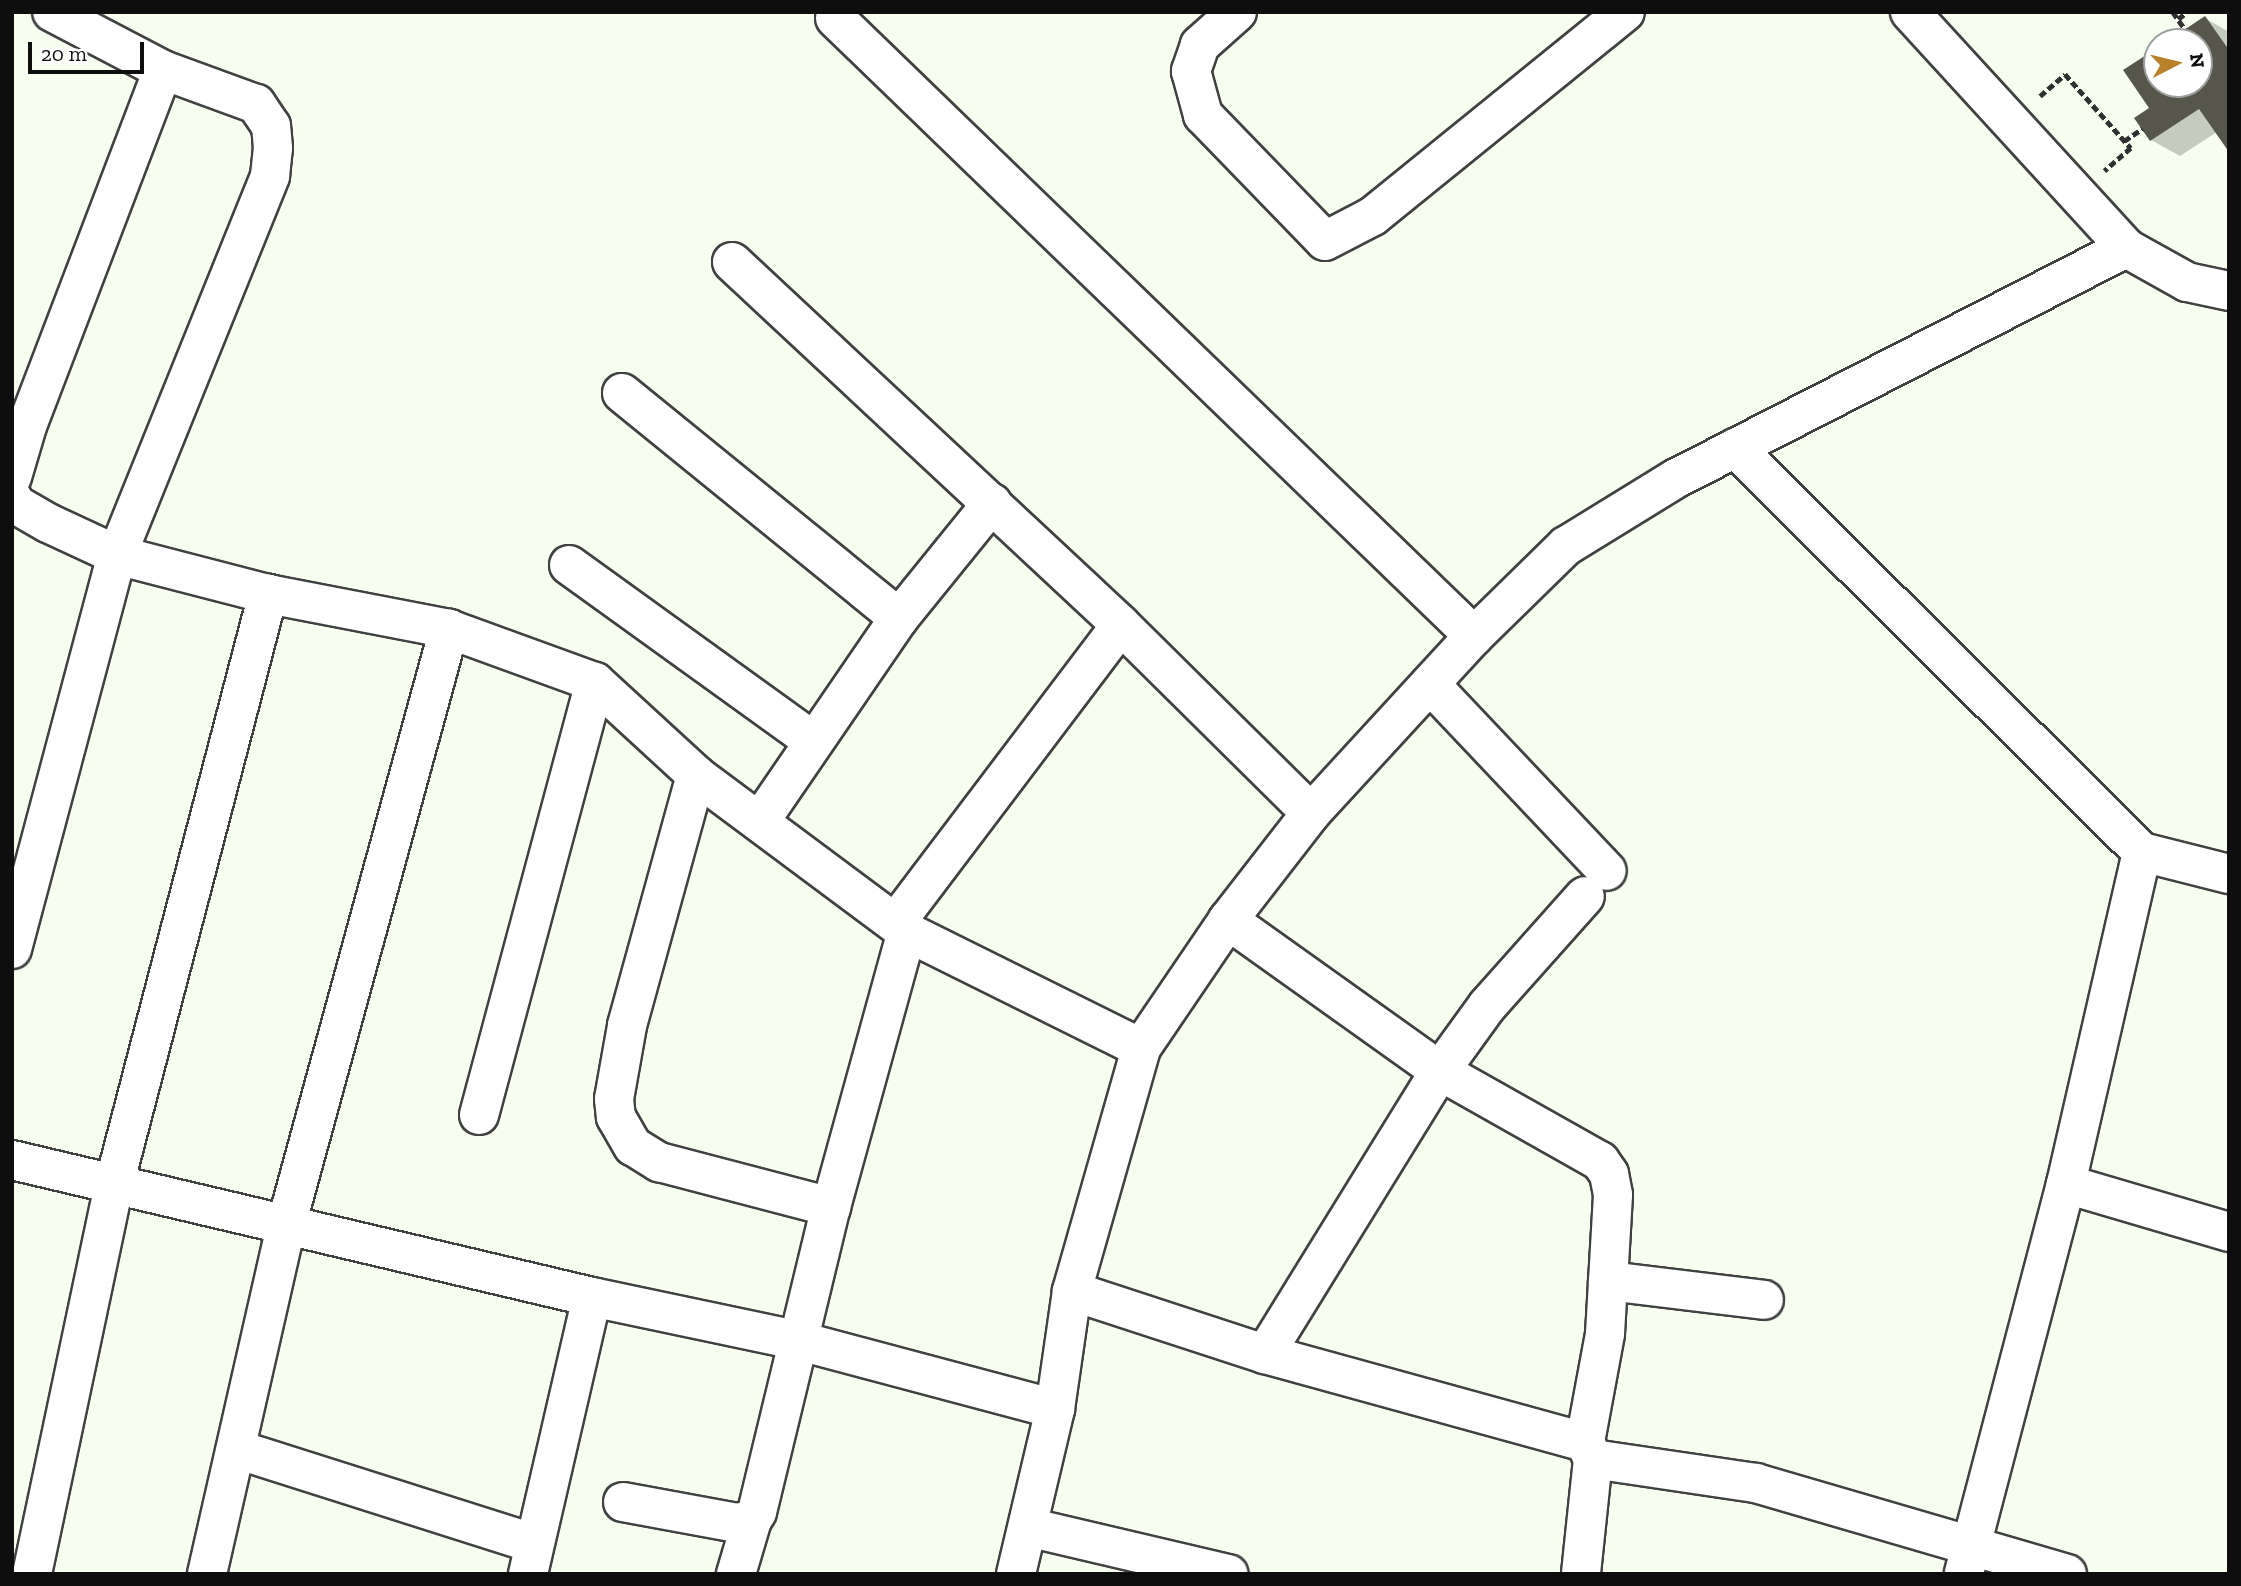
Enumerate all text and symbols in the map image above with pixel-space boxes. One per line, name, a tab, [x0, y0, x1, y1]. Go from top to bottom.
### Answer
scale bar	[32, 28, 147, 72]
north arrow	[2143, 28, 2213, 98]
text: 20 m	[41, 41, 87, 66]
text: N	[2185, 52, 2210, 69]

